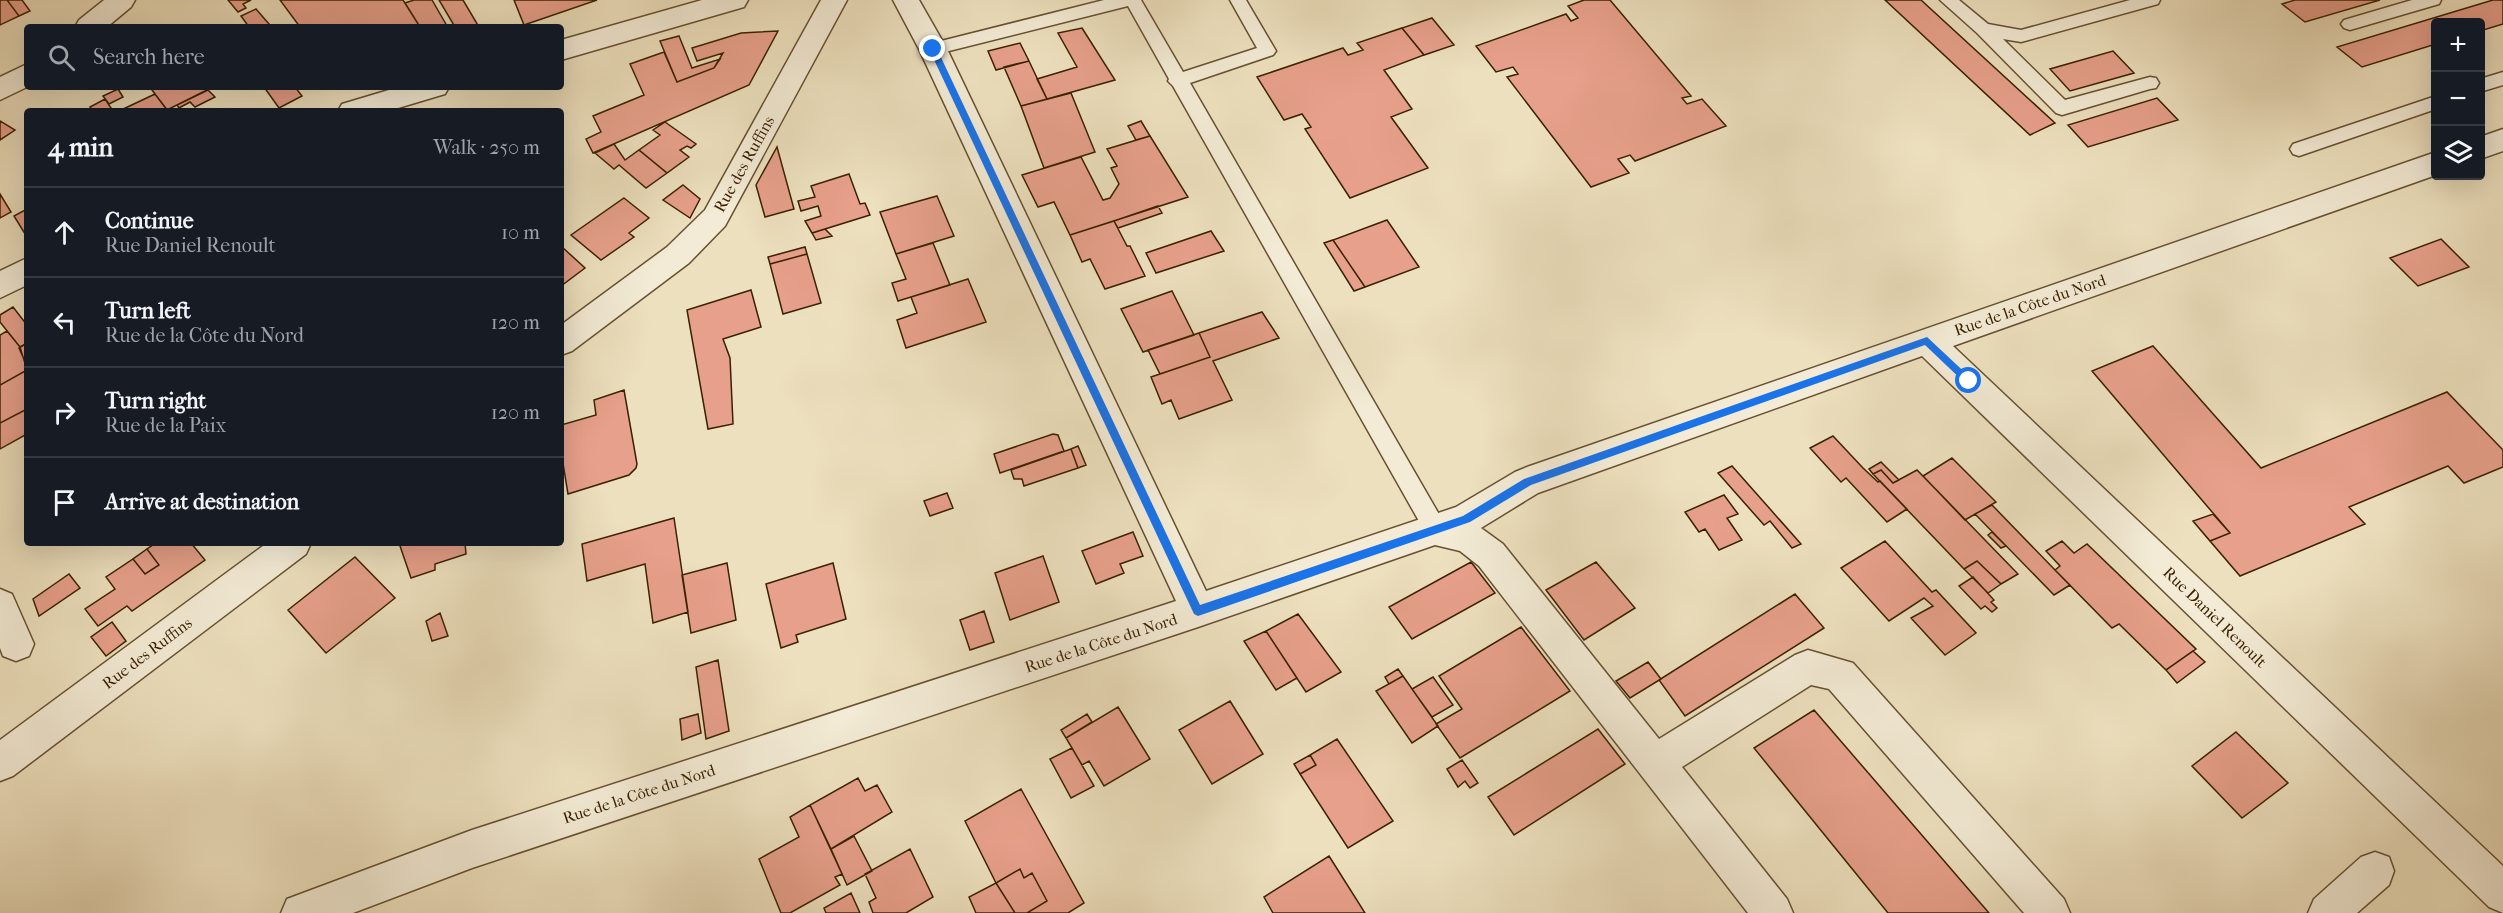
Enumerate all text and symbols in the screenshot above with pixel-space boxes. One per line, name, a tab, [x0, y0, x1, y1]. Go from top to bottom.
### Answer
map controls	[2431, 18, 2485, 180]
button: +	[2431, 18, 2485, 72]
search box	[24, 24, 564, 90]
route end	[919, 35, 945, 61]
icon: search	[45, 41, 78, 74]
text: Search here	[93, 44, 205, 70]
button: −	[2431, 72, 2485, 126]
street label: Rue des Ruffins	[710, 112, 778, 215]
button: layers	[2431, 126, 2485, 180]
text: 4 min	[48, 132, 113, 163]
text: Walk · 250 m	[433, 136, 540, 159]
text: Continue	[105, 208, 194, 234]
icon: ahead	[48, 216, 81, 249]
text: 10 m	[501, 221, 540, 244]
text: Rue Daniel Renoult	[105, 234, 276, 257]
street label: Rue de la Côte du Nord	[1952, 270, 2109, 340]
text: Turn left	[105, 298, 191, 324]
icon: left	[48, 306, 81, 339]
text: 120 m	[491, 311, 540, 334]
text: Rue de la Côte du Nord	[105, 324, 304, 347]
route start	[1955, 367, 1981, 393]
text: Turn right	[105, 388, 206, 414]
icon: right	[48, 396, 81, 429]
text: 120 m	[491, 401, 540, 424]
text: Rue de la Paix	[105, 414, 226, 437]
icon: arrive	[48, 486, 81, 519]
text: Arrive at destination	[105, 489, 299, 515]
street label: Rue Daniel Renoult	[2159, 563, 2271, 671]
street label: Rue de la Côte du Nord	[1022, 609, 1180, 677]
street label: Rue des Ruffins	[98, 613, 196, 693]
street label: Rue de la Côte du Nord	[560, 760, 718, 828]

